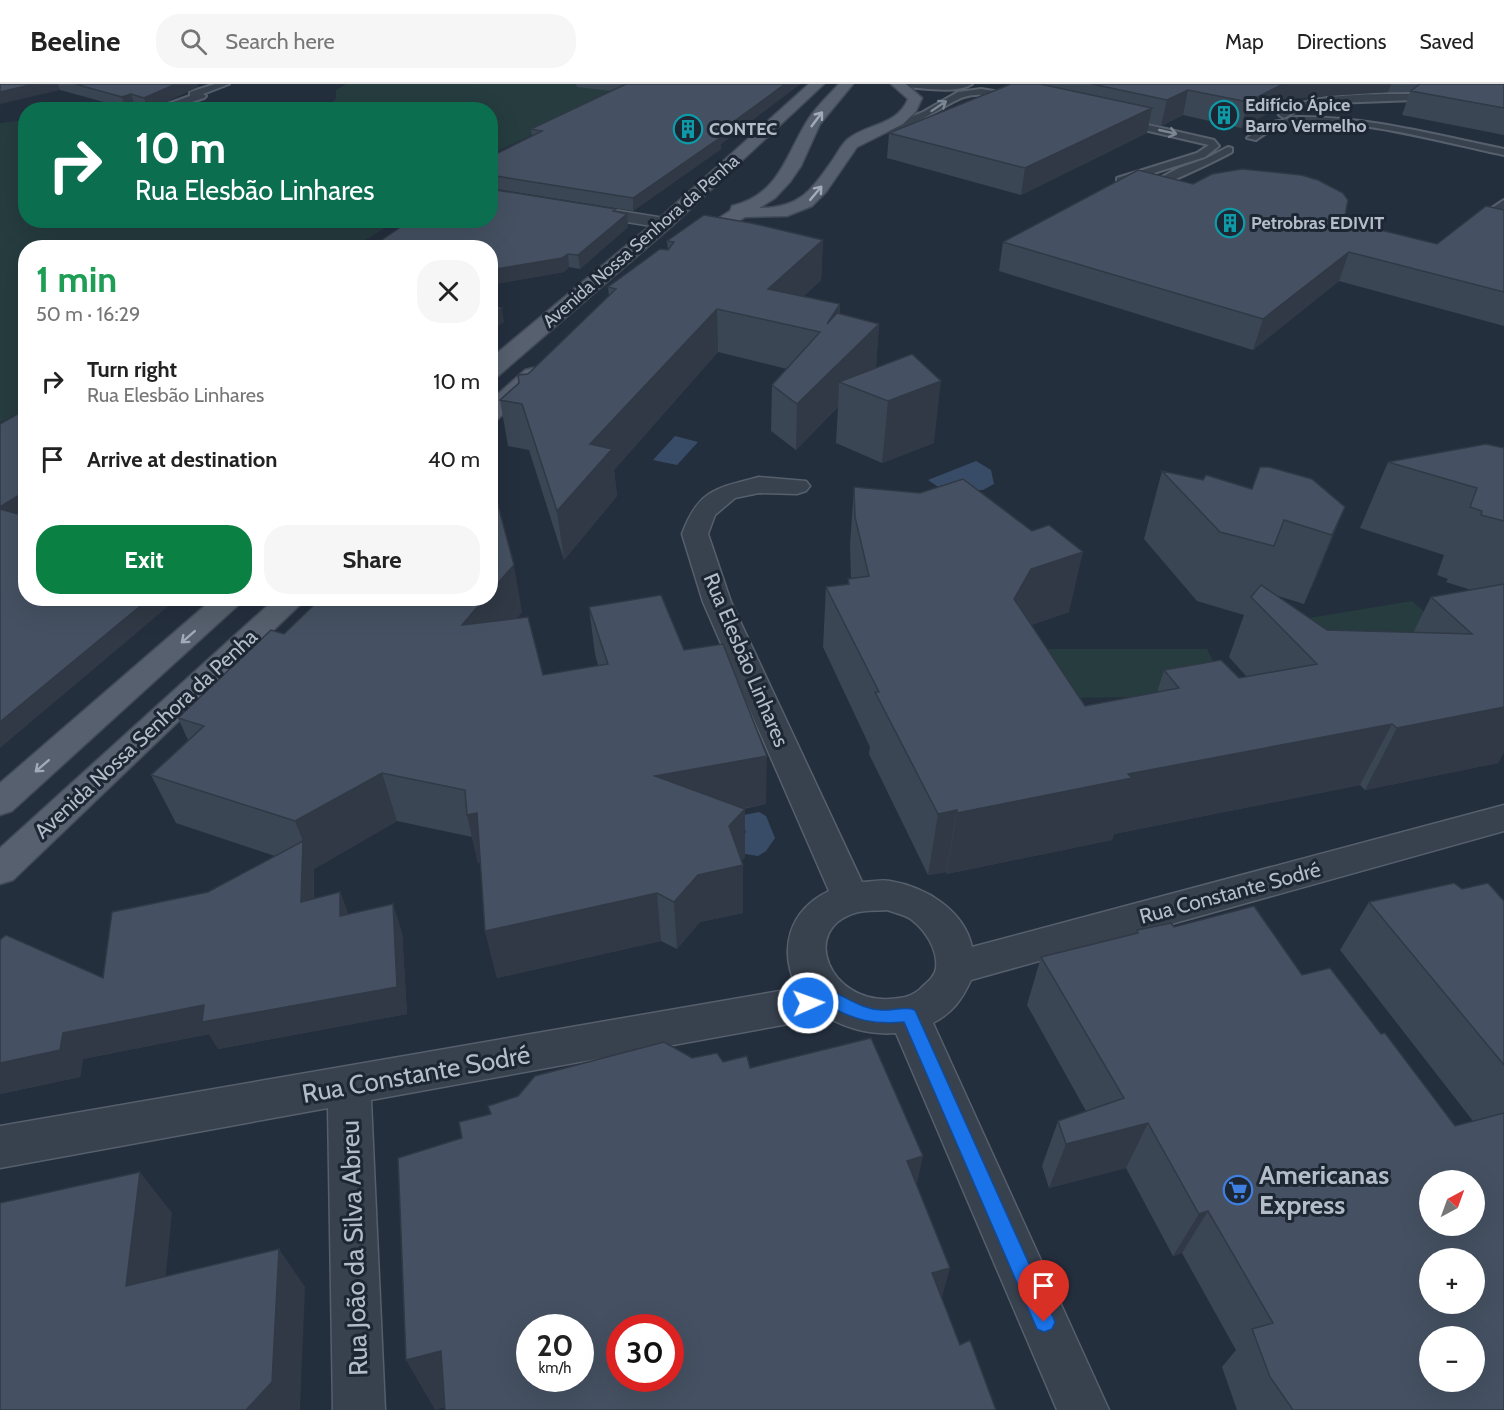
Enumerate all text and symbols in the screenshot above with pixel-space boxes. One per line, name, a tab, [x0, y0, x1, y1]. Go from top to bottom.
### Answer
search box	[156, 14, 576, 68]
text: Beeline	[30, 24, 120, 58]
icon: search	[177, 25, 210, 58]
text: Search here	[225, 28, 335, 55]
text: Map	[1225, 29, 1264, 54]
text: Directions	[1297, 29, 1386, 54]
text: Saved	[1419, 29, 1474, 54]
place label: Edifício Ápice Barro Vermelho	[1245, 94, 1367, 137]
building icon: Edifício Ápice Barro Vermelho	[1208, 99, 1240, 131]
one-way arrow	[930, 100, 946, 112]
one-way arrow	[811, 111, 823, 127]
building icon: CONTEC	[672, 113, 704, 145]
place label: CONTEC	[709, 118, 777, 140]
text: 10 m	[135, 122, 226, 174]
icon: right	[36, 126, 114, 204]
one-way arrow	[1158, 127, 1177, 139]
street label: Avenida Nossa Senhora da Penha	[538, 149, 744, 332]
text: Rua Elesbão Linhares	[135, 174, 374, 207]
one-way arrow	[810, 185, 823, 201]
building icon: Petrobras EDIVIT	[1214, 207, 1246, 239]
place label: Petrobras EDIVIT	[1251, 212, 1384, 234]
text: 1 min	[36, 257, 117, 301]
button: close	[417, 260, 480, 323]
text: 50 m · 16:29	[36, 302, 140, 326]
text: Turn right	[87, 356, 177, 383]
icon: right	[36, 365, 69, 398]
text: 10 m	[433, 368, 480, 395]
text: Rua Elesbão Linhares	[87, 383, 264, 407]
icon: arrive	[36, 443, 69, 476]
text: Arrive at destination	[87, 446, 277, 473]
text: 40 m	[428, 446, 480, 473]
button: Exit	[36, 525, 252, 594]
button: Share	[264, 525, 480, 594]
street label: Rua Elesbão Linhares	[699, 569, 794, 751]
street label: Avenida Nossa Senhora da Penha	[29, 624, 262, 843]
one-way arrow	[181, 630, 196, 644]
one-way arrow	[35, 759, 50, 773]
street label: Rua Constante Sodré	[1136, 856, 1323, 929]
position arrow	[776, 971, 840, 1035]
street label: Rua Constante Sodré	[299, 1038, 533, 1110]
street label: Rua João da Silva Abreu	[334, 1120, 374, 1376]
place label: Americanas Express	[1259, 1159, 1389, 1221]
north arrow	[1419, 1170, 1485, 1236]
map controls	[1419, 1170, 1485, 1392]
supermarket icon: Americanas Express	[1222, 1174, 1254, 1206]
button: +	[1419, 1248, 1485, 1314]
pin	[1018, 1260, 1069, 1322]
icon: arrive	[1027, 1269, 1060, 1302]
speed limit sign: 30	[606, 1314, 684, 1392]
button: −	[1419, 1326, 1485, 1392]
text: 20	[536, 1327, 574, 1364]
text: km/h	[539, 1359, 571, 1377]

